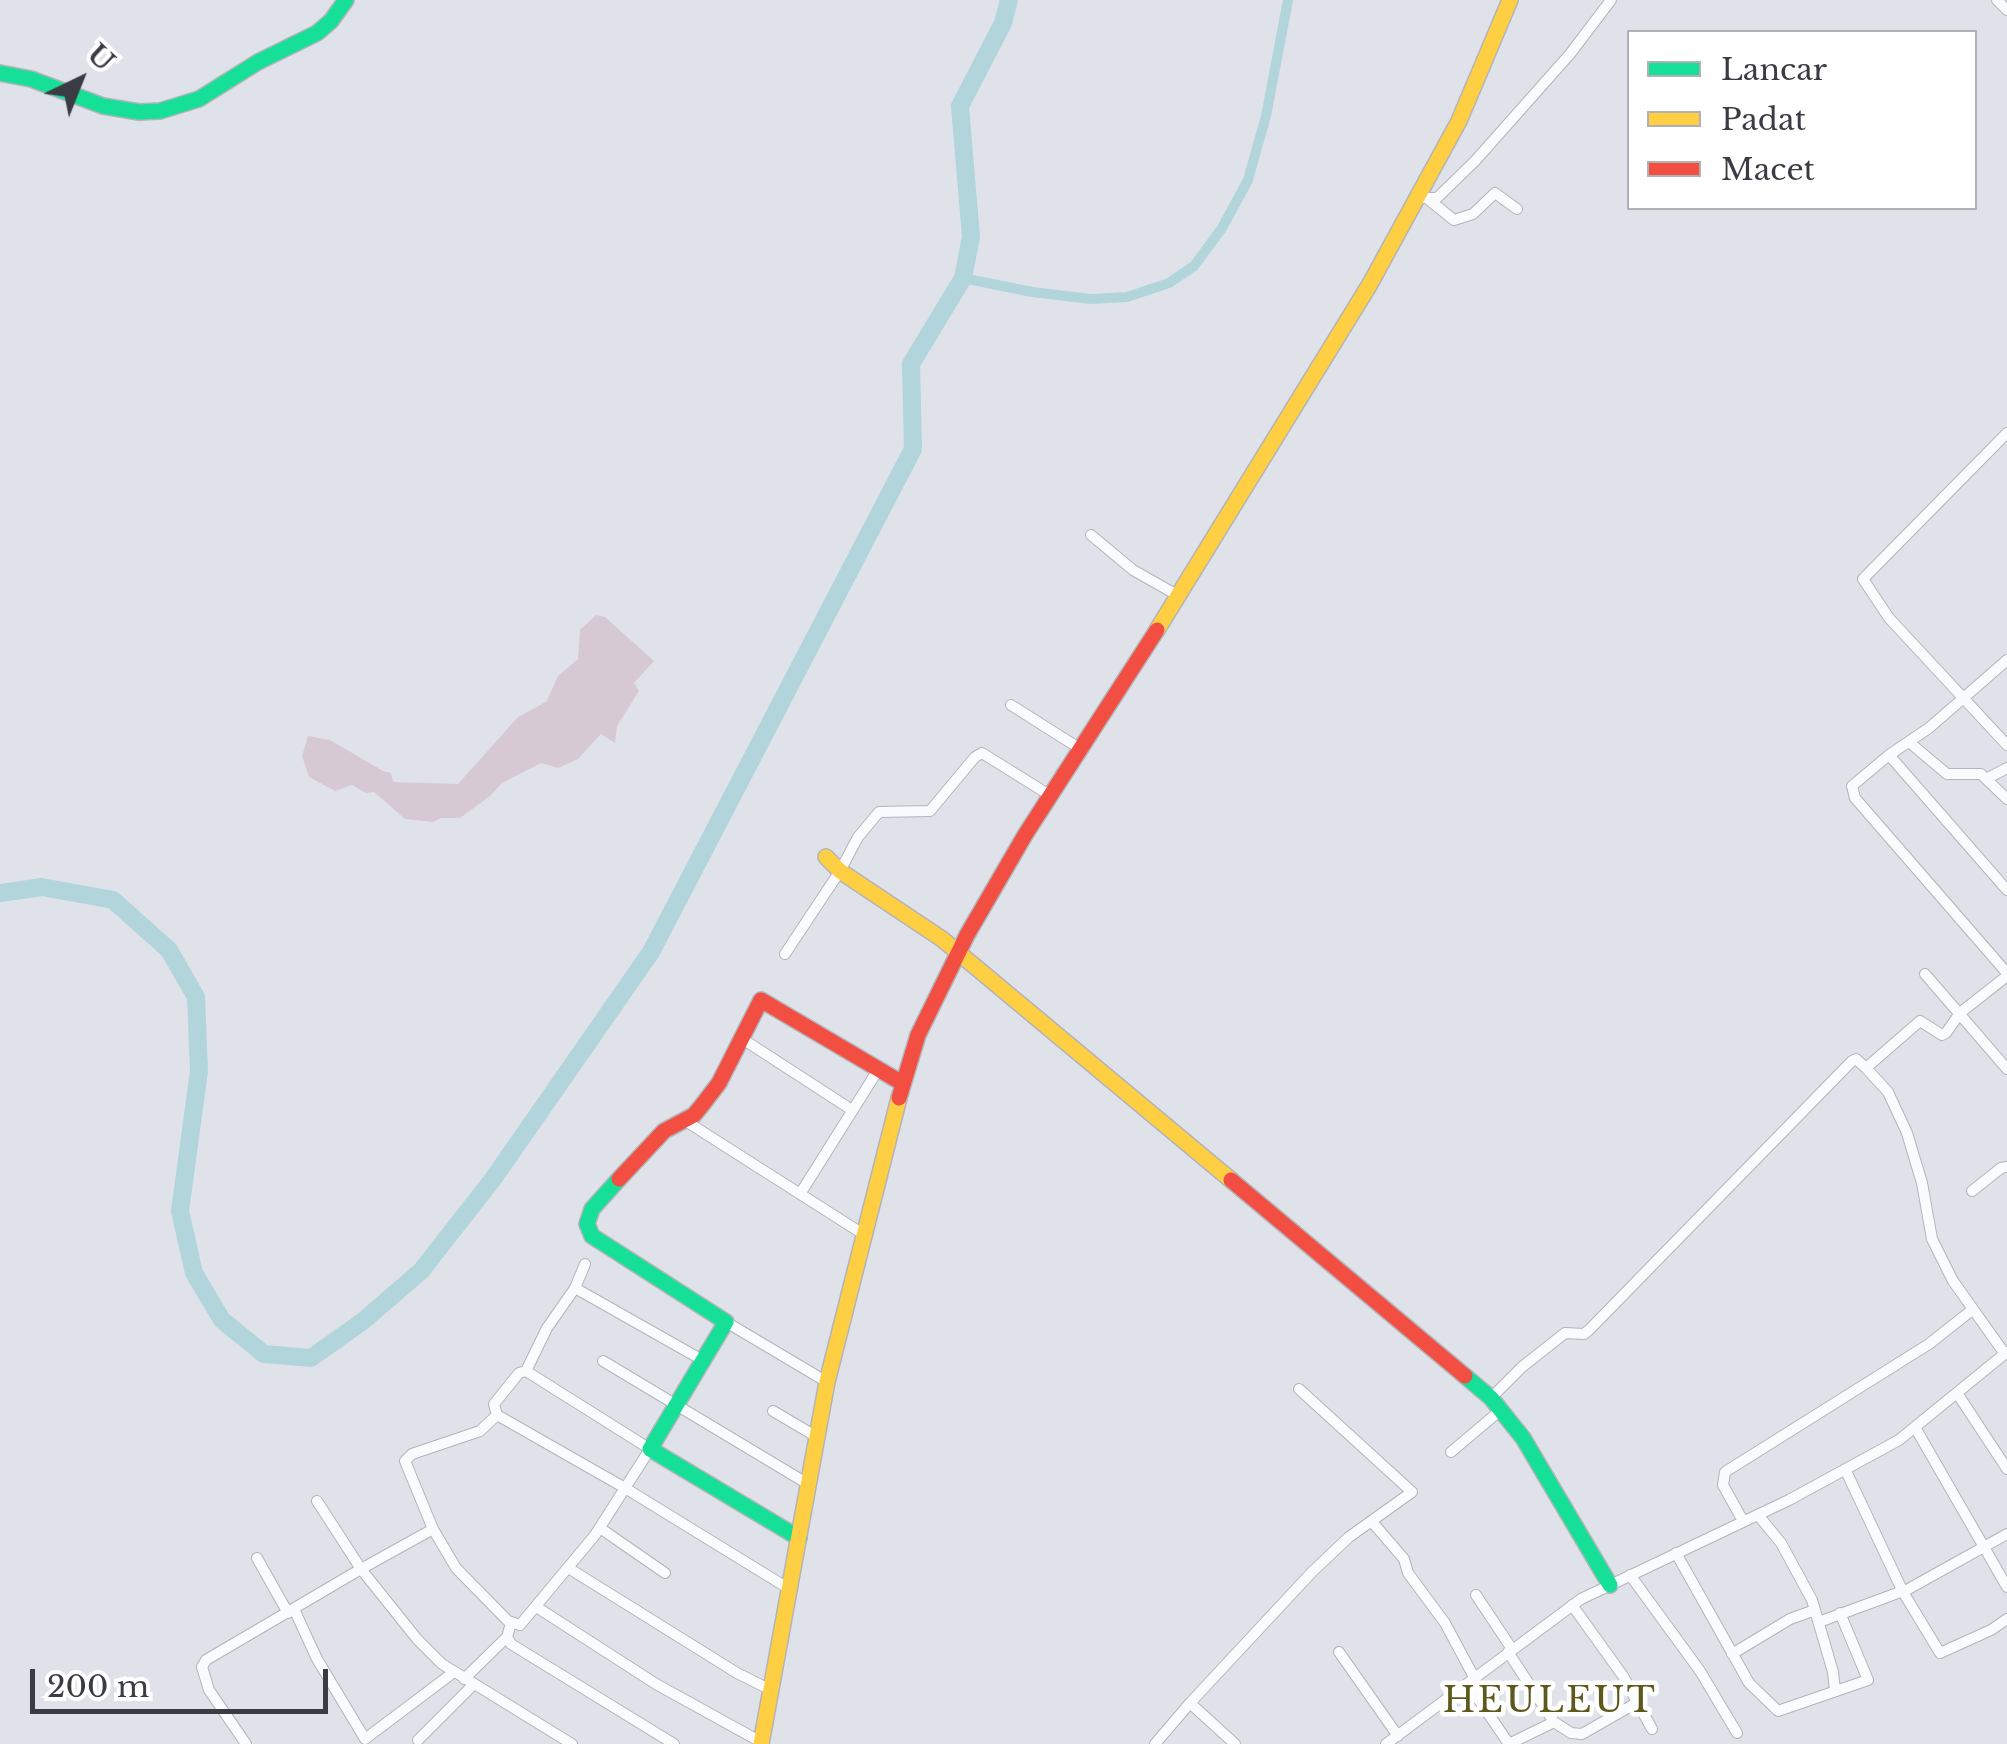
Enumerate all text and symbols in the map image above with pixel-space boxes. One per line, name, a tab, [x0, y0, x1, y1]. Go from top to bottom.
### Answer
north arrow	[30, 30, 130, 130]
legend	[1627, 30, 1977, 210]
text: U	[80, 36, 122, 79]
text: Lancar	[1721, 51, 1827, 88]
text: Padat	[1721, 101, 1806, 138]
text: Macet	[1721, 151, 1815, 188]
scale bar	[35, 1649, 332, 1711]
text: 200 m	[47, 1668, 149, 1705]
district label: HEULEUT	[1443, 1681, 1657, 1723]

